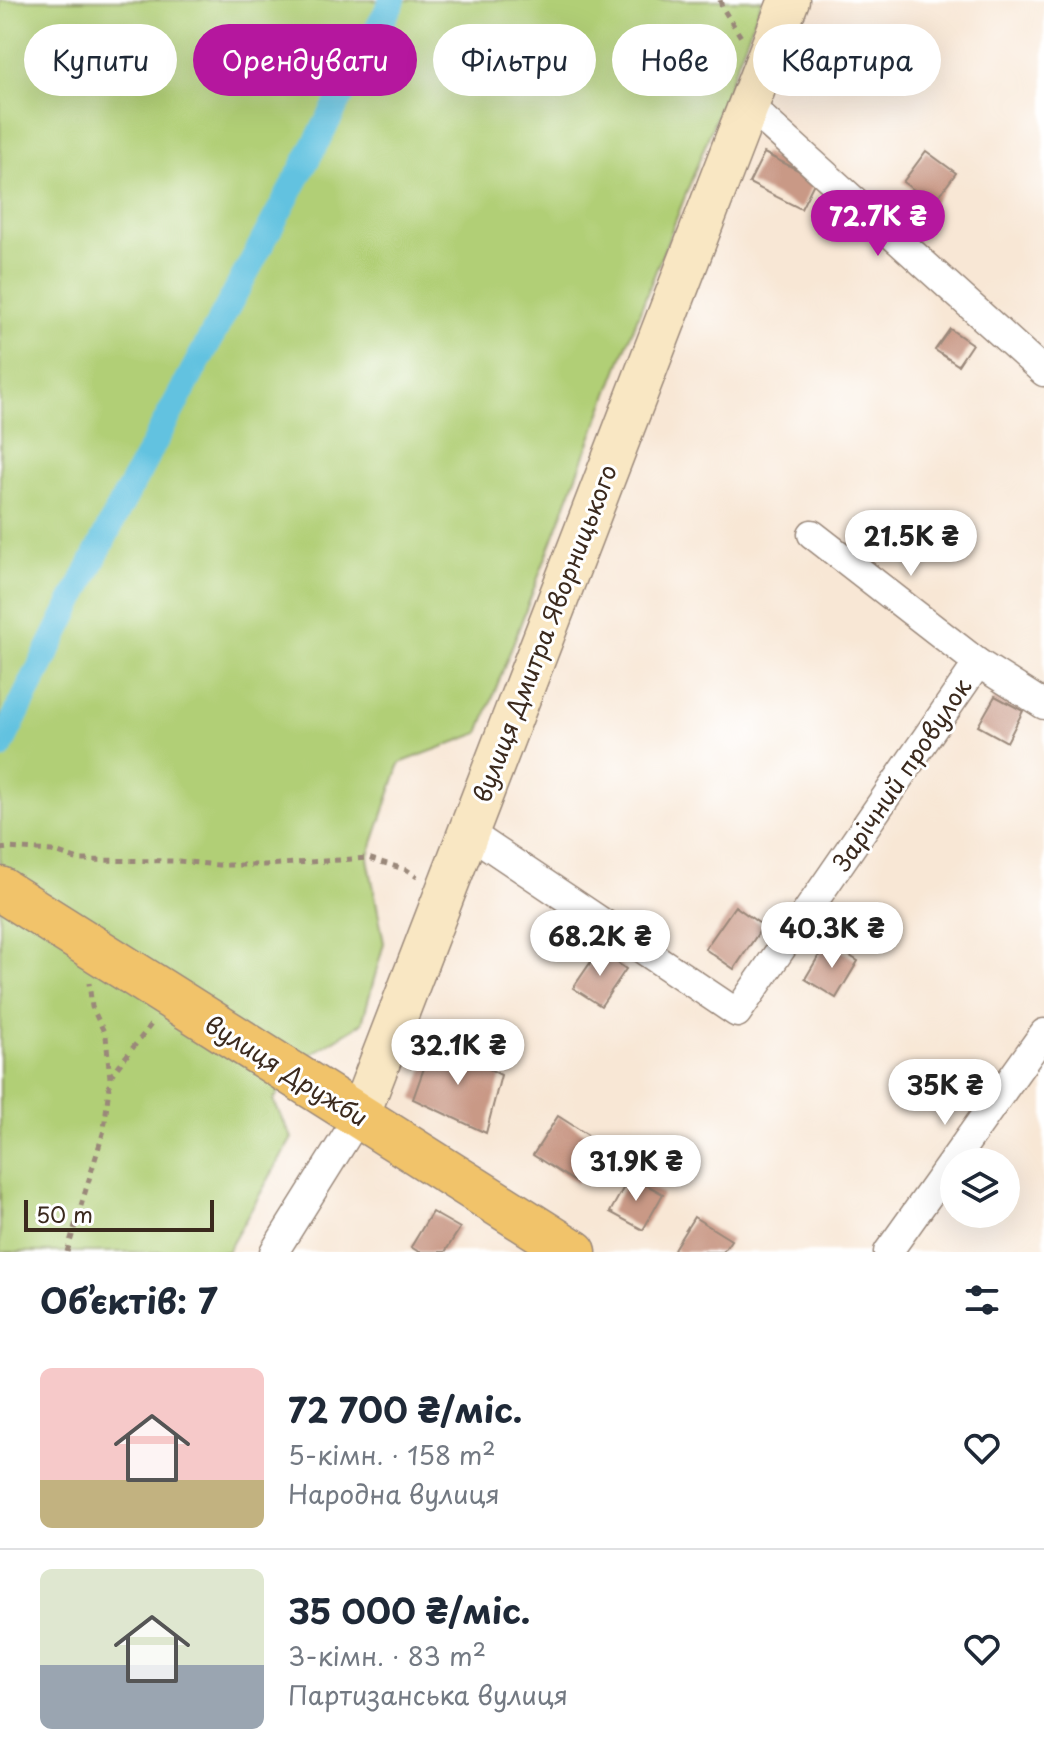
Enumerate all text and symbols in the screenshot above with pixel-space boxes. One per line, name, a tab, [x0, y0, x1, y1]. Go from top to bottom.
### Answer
chip: Купити	[24, 24, 177, 96]
chip: Орендувати	[193, 24, 417, 96]
chip: Фільтри	[433, 24, 596, 96]
chip: Нове	[612, 24, 737, 96]
chip: Квартира	[753, 24, 941, 96]
pin: 72.7K ₴	[804, 190, 952, 258]
text: 72.7K ₴	[829, 196, 927, 235]
street label: вулиця Дмитра Яворницького	[463, 459, 625, 807]
pin: 21.5K ₴	[837, 510, 985, 578]
text: 21.5K ₴	[863, 516, 959, 555]
street label: Зарічний провулок	[823, 670, 979, 878]
pin: 40.3K ₴	[758, 902, 906, 970]
text: 40.3K ₴	[779, 908, 885, 947]
pin: 68.2K ₴	[526, 910, 674, 978]
text: 68.2K ₴	[548, 916, 652, 955]
street label: вулиця Дружби	[199, 1005, 375, 1135]
pin: 32.1K ₴	[384, 1019, 532, 1087]
text: 32.1K ₴	[409, 1025, 507, 1064]
pin: 35K ₴	[889, 1059, 1001, 1127]
text: 35K ₴	[906, 1065, 984, 1104]
pin: 31.9K ₴	[562, 1135, 710, 1203]
text: 31.9K ₴	[589, 1141, 683, 1180]
map controls	[940, 1148, 1020, 1228]
button: layers	[940, 1148, 1020, 1228]
scale bar	[24, 1196, 214, 1232]
text: 50 m	[36, 1197, 93, 1230]
text: Об’єктів: 7	[40, 1274, 218, 1326]
icon: filters	[960, 1278, 1004, 1322]
text: 72 700 ₴/міс.	[288, 1383, 522, 1435]
icon: home	[104, 1400, 200, 1496]
icon: heart	[960, 1426, 1004, 1470]
text: 5-кімн. · 158 m²	[288, 1435, 496, 1474]
text: Народна вулиця	[288, 1474, 500, 1513]
text: 35 000 ₴/міс.	[288, 1584, 530, 1636]
icon: home	[104, 1601, 200, 1697]
icon: heart	[960, 1627, 1004, 1671]
text: 3-кімн. · 83 m²	[288, 1636, 486, 1675]
text: Партизанська вулиця	[288, 1675, 568, 1714]

